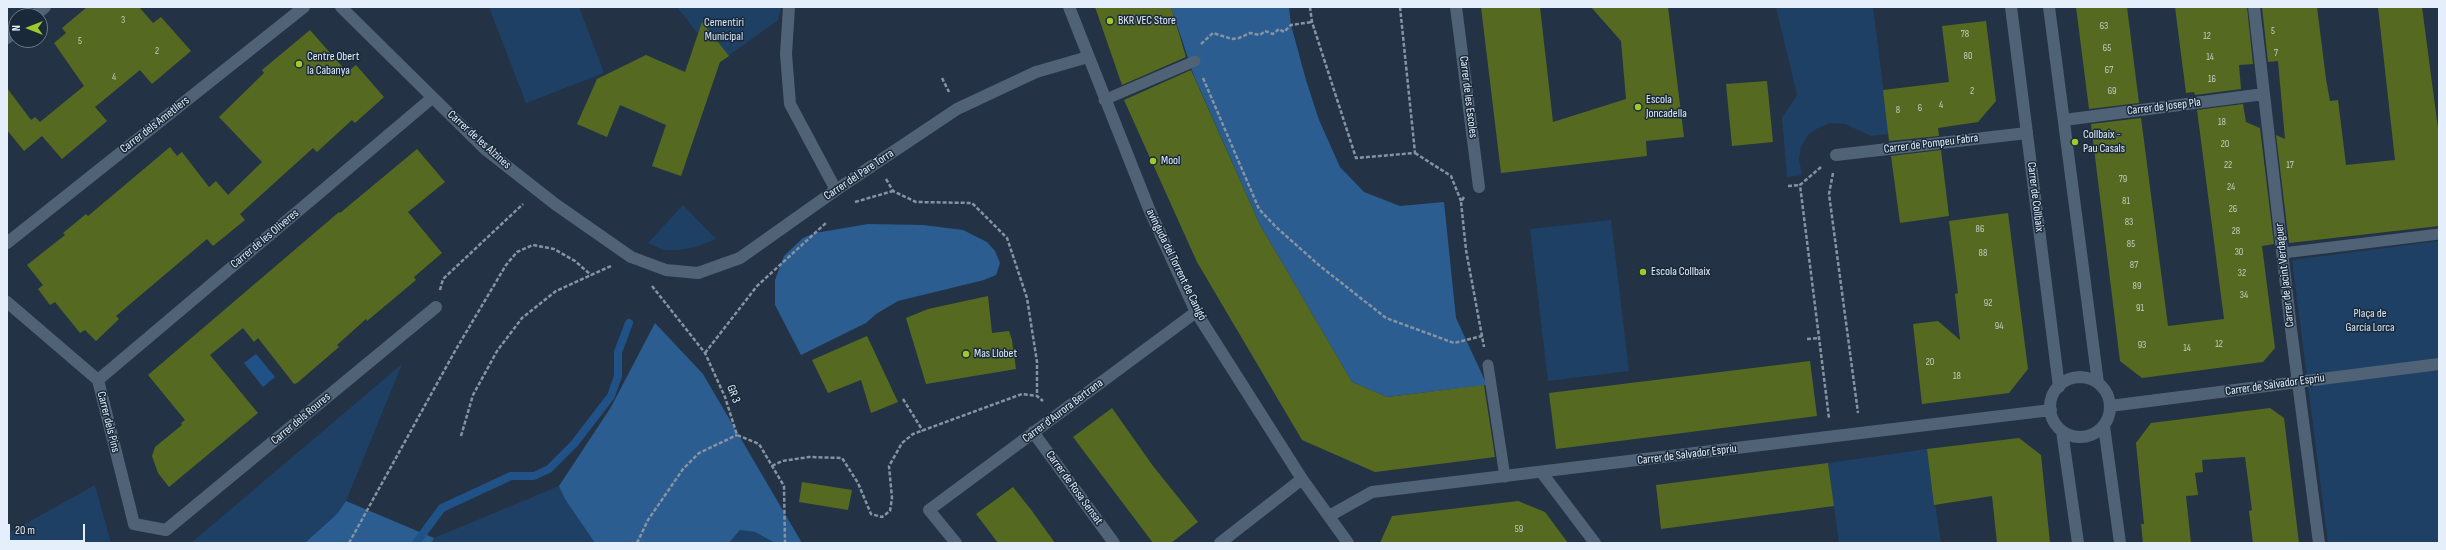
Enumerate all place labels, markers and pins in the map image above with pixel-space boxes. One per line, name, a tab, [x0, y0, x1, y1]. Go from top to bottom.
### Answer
place label: BKR VEC Store	[1118, 14, 1176, 28]
marker: BKR VEC Store	[1105, 16, 1115, 26]
place label: Centre Obert la Cabanya	[307, 50, 359, 78]
marker: Centre Obert la Cabanya	[294, 59, 304, 69]
place label: Escola Joncadella	[1646, 93, 1687, 121]
marker: Escola Joncadella	[1633, 102, 1643, 112]
place label: Collbaix - Pau Casals	[2083, 128, 2125, 156]
marker: Collbaix - Pau Casals	[2070, 137, 2080, 147]
place label: Mool	[1161, 154, 1180, 168]
marker: Mool	[1148, 156, 1158, 166]
place label: Escola Collbaix	[1651, 265, 1710, 279]
marker: Escola Collbaix	[1638, 267, 1648, 277]
place label: Mas Llobet	[974, 347, 1017, 361]
marker: Mas Llobet	[961, 349, 971, 359]

